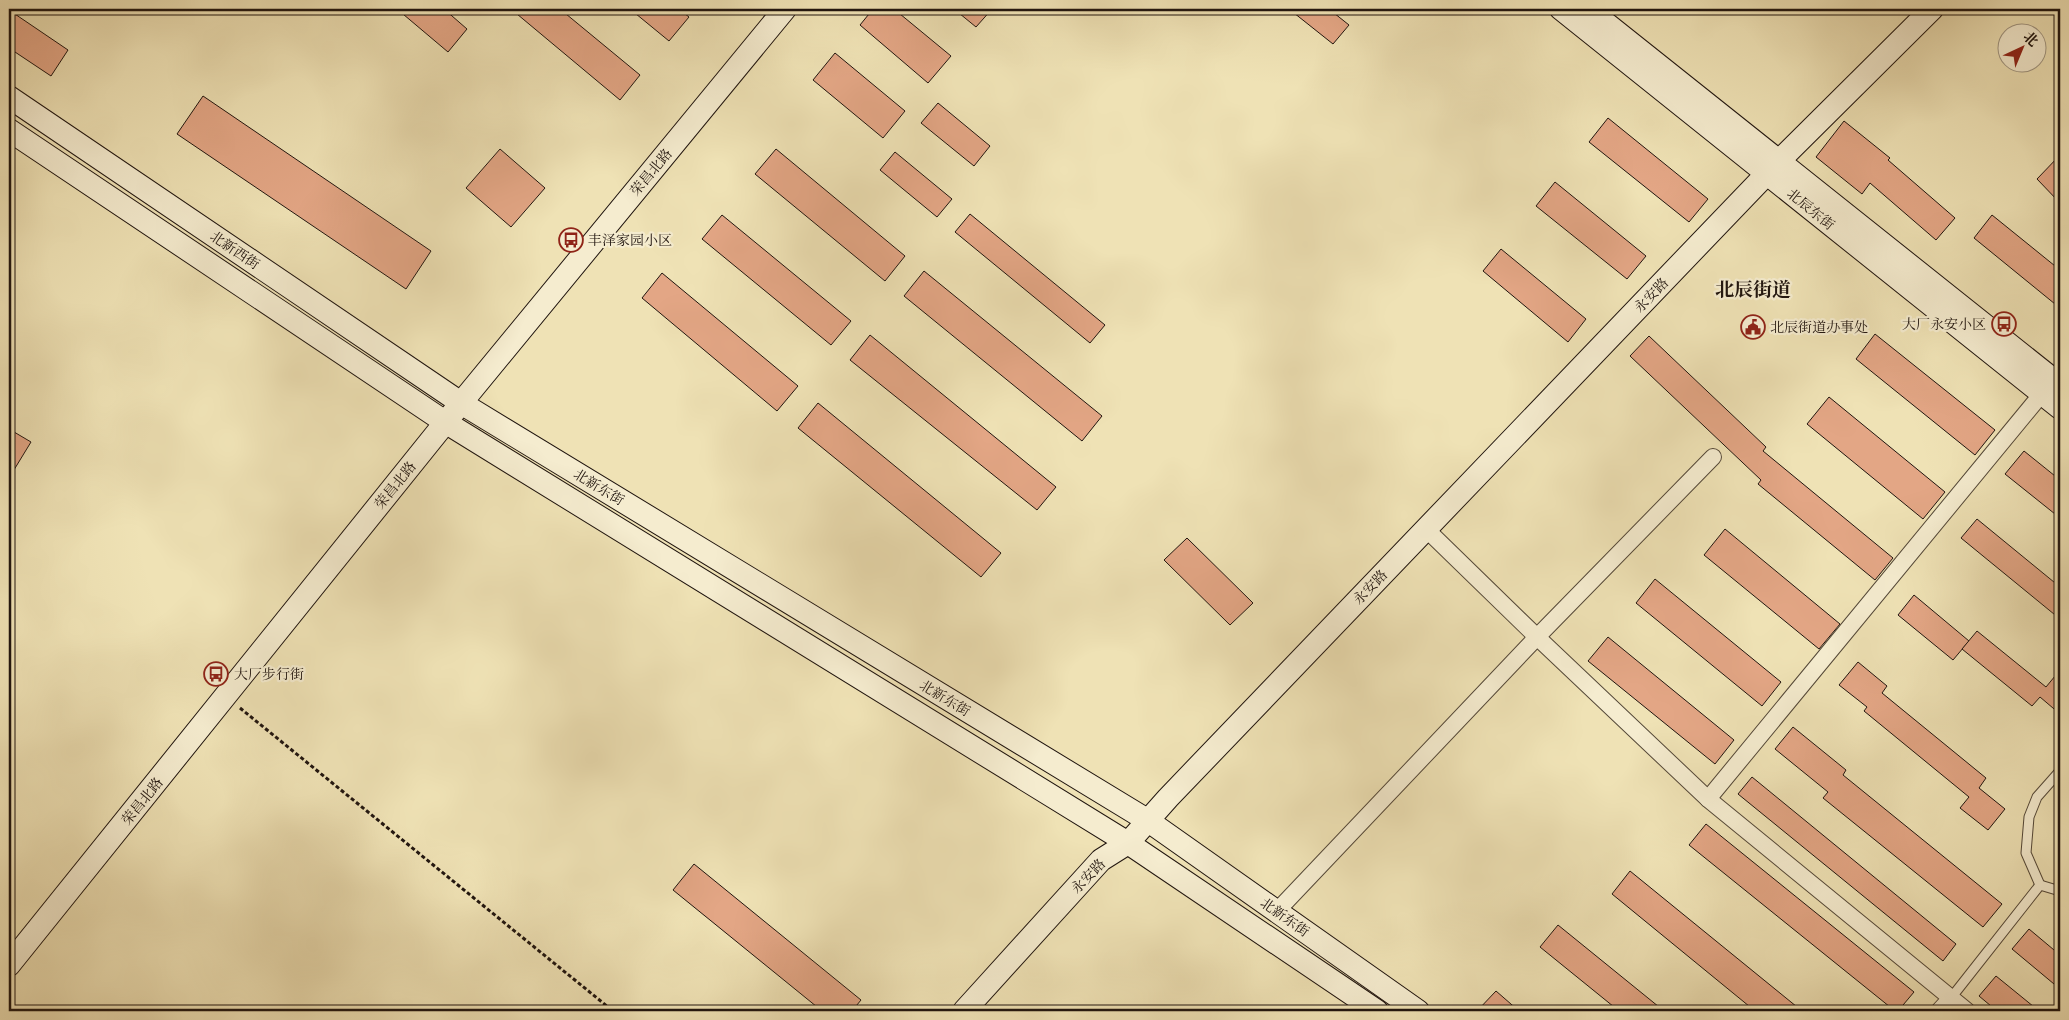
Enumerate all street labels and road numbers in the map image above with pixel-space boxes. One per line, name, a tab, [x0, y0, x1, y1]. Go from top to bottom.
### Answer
street label: 荣昌北路	[626, 145, 676, 199]
street label: 北辰东街	[1784, 184, 1838, 234]
street label: 北新西街	[207, 227, 263, 273]
street label: 永安路	[1630, 274, 1672, 316]
street label: 荣昌北路	[370, 458, 420, 512]
street label: 北新东街	[570, 465, 628, 509]
street label: 永安路	[1349, 566, 1391, 608]
street label: 北新东街	[916, 676, 974, 720]
street label: 荣昌北路	[117, 774, 167, 828]
street label: 永安路	[1067, 855, 1109, 897]
street label: 北新东街	[1257, 894, 1313, 940]

